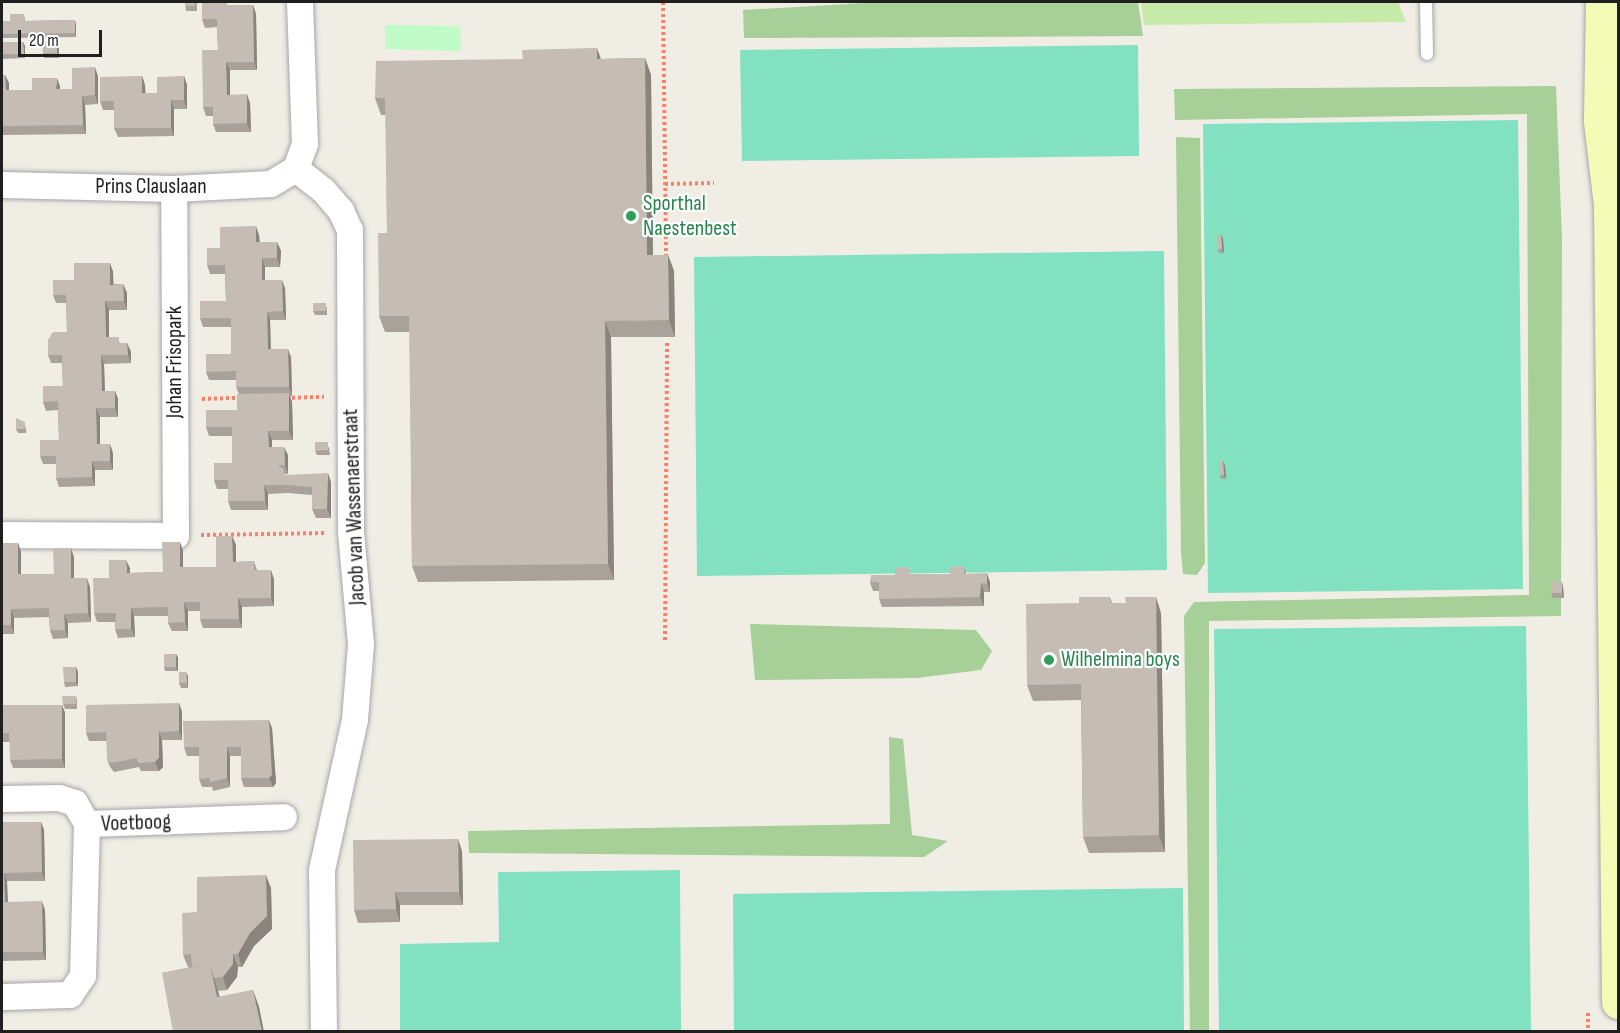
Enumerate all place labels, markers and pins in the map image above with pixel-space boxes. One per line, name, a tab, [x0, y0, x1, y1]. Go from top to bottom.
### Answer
place label: Sporthal Naestenbest	[643, 190, 737, 242]
marker: Sporthal Naestenbest	[624, 209, 638, 223]
place label: Wilhelmina boys	[1061, 647, 1180, 673]
marker: Wilhelmina boys	[1042, 653, 1056, 667]

